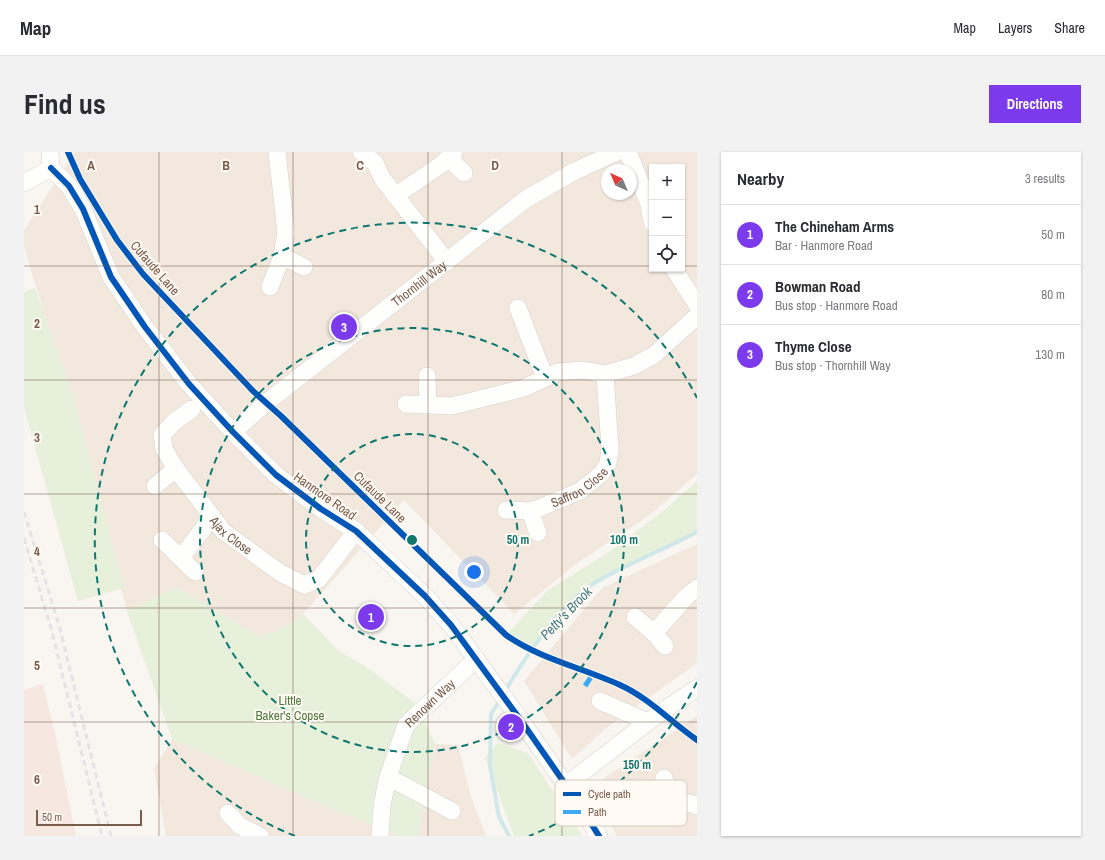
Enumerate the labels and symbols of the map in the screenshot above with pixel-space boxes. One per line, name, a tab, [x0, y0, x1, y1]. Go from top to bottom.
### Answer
text: A	[87, 157, 95, 174]
text: B	[222, 157, 230, 174]
text: C	[356, 157, 364, 174]
text: D	[491, 157, 499, 174]
north arrow	[601, 164, 637, 200]
text: 1	[34, 201, 40, 218]
street label: Cufaude Lane	[127, 237, 183, 299]
street label: Thornhill Way	[388, 256, 450, 310]
pin: 3	[331, 312, 357, 342]
text: 2	[34, 315, 40, 332]
text: 3	[34, 429, 40, 446]
street label: Saffron Close	[548, 464, 612, 511]
street label: Hanmore Road	[291, 468, 360, 524]
street label: Cufaude Lane	[350, 468, 410, 526]
street label: Ajax Close	[206, 512, 256, 558]
text: 50 m	[507, 532, 529, 548]
text: 100 m	[610, 532, 638, 548]
centre of rings	[405, 533, 419, 547]
text: 4	[34, 543, 40, 560]
your location	[464, 562, 484, 582]
water label: Petty's Brook	[536, 582, 597, 643]
pin: 1	[358, 602, 384, 632]
text: 5	[34, 657, 40, 674]
street label: Renown Way	[401, 675, 459, 731]
park label: Little Baker's Copse	[256, 692, 325, 724]
pin: 2	[498, 712, 524, 742]
text: 150 m	[623, 757, 651, 773]
text: 6	[34, 771, 40, 788]
legend	[555, 780, 687, 826]
text: Cycle path	[588, 787, 631, 801]
text: Path	[588, 805, 607, 819]
scale bar	[36, 808, 142, 827]

